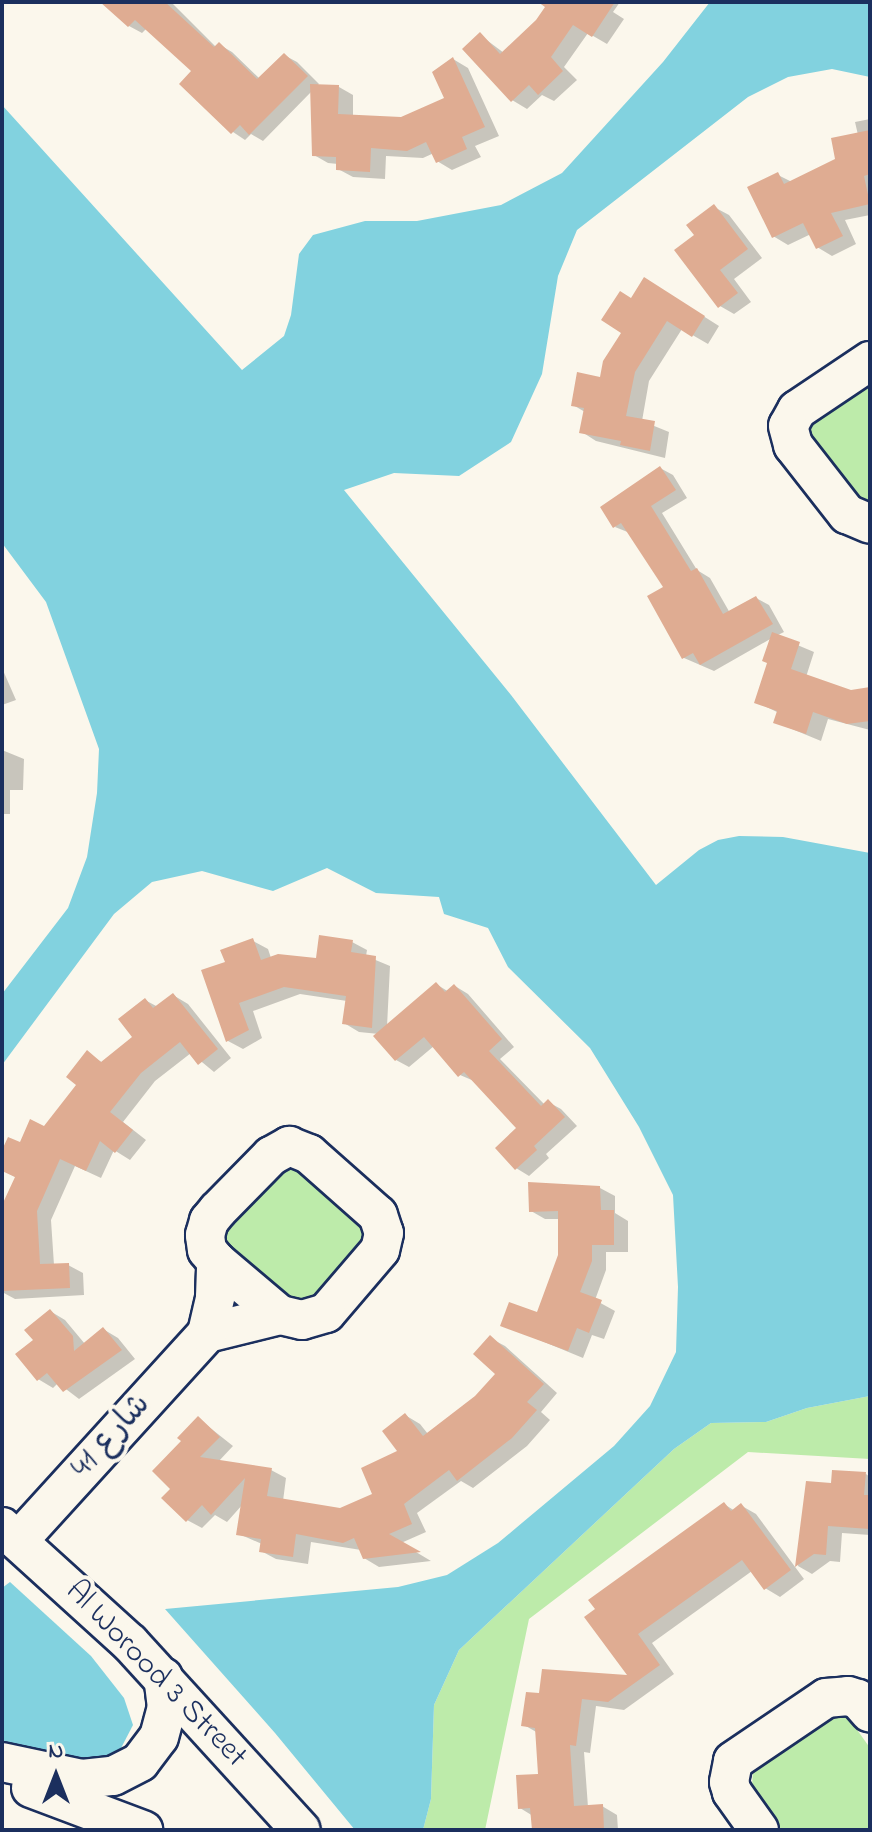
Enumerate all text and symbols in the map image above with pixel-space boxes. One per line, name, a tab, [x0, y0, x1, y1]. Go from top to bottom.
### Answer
street label: شارع 41	[64, 1387, 160, 1487]
street label: Al Worood 3 Street	[56, 1573, 254, 1777]
north arrow	[16, 1736, 96, 1816]
text: N	[49, 1736, 63, 1768]

